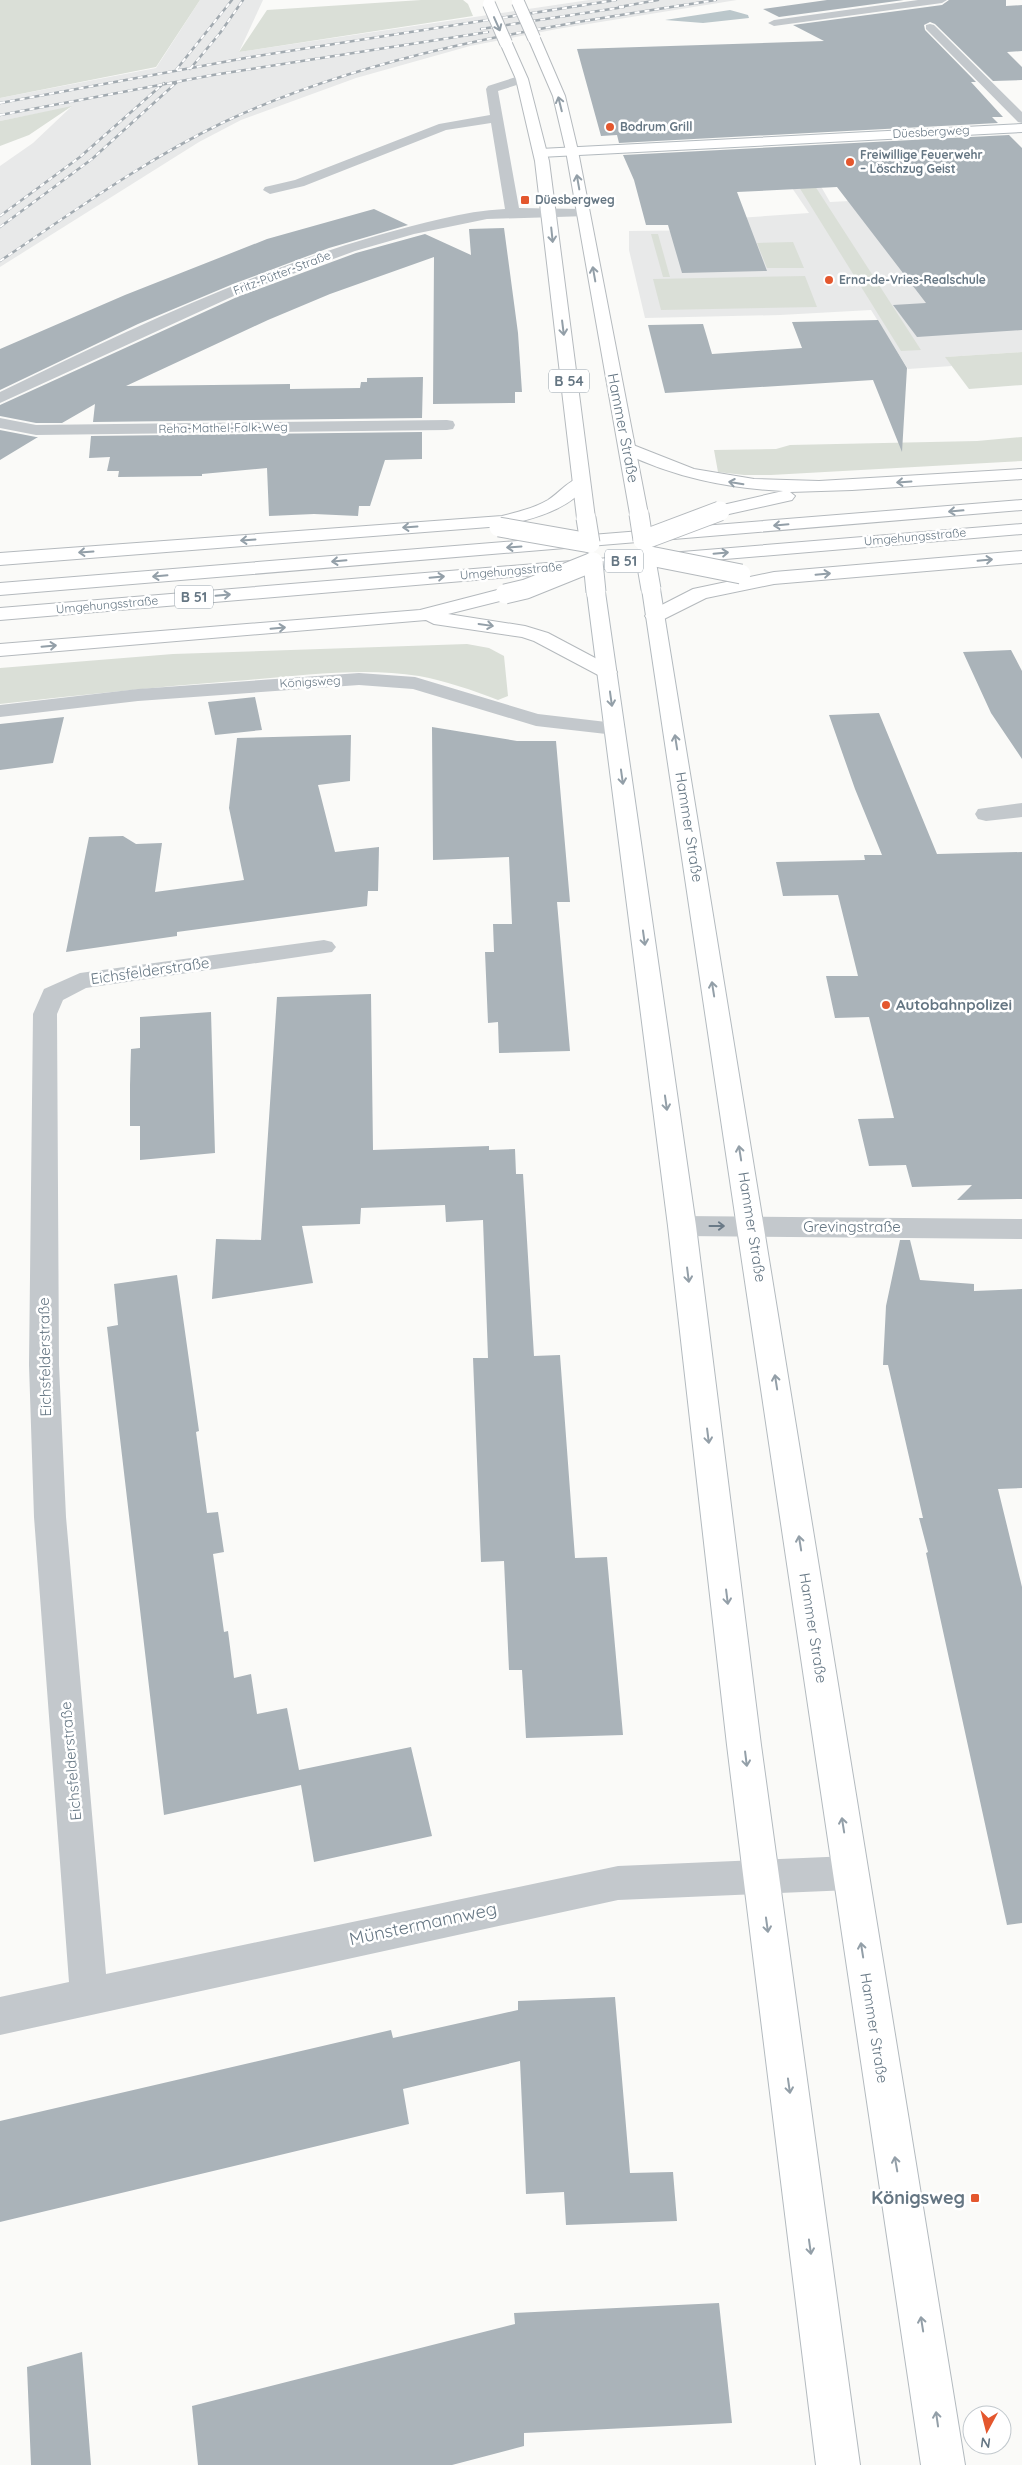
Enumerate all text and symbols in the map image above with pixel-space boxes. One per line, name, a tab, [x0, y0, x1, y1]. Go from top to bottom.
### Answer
one-way arrow	[493, 16, 503, 31]
one-way arrow	[555, 96, 565, 112]
place label: Bodrum Grill	[620, 119, 692, 134]
marker: Bodrum Grill	[604, 121, 616, 133]
street label: Düesbergweg	[892, 122, 970, 141]
place label: Freiwillige Feuerwehr – Löschzug Geist	[860, 147, 983, 176]
marker: Freiwillige Feuerwehr – Löschzug Geist	[844, 156, 856, 168]
one-way arrow	[572, 174, 582, 190]
place label: Düesbergweg	[535, 192, 615, 207]
marker: Düesbergweg	[519, 194, 531, 206]
one-way arrow	[547, 227, 557, 243]
street label: Fritz-Pütter-Straße	[231, 247, 333, 298]
one-way arrow	[588, 266, 598, 282]
place label: Erna-de-Vries-Realschule	[839, 272, 986, 287]
marker: Erna-de-Vries-Realschule	[823, 274, 835, 286]
one-way arrow	[558, 320, 568, 336]
road number: B 54	[549, 370, 589, 392]
street label: Hammer Straße	[604, 371, 643, 484]
street label: Reha-Mathel-Falk-Weg	[158, 419, 288, 436]
one-way arrow	[728, 478, 744, 488]
one-way arrow	[896, 478, 912, 487]
one-way arrow	[948, 506, 964, 515]
one-way arrow	[773, 521, 789, 530]
one-way arrow	[402, 522, 418, 532]
street label: Umgehungsstraße	[863, 525, 967, 548]
one-way arrow	[240, 535, 256, 544]
one-way arrow	[506, 542, 522, 551]
one-way arrow	[78, 547, 94, 557]
one-way arrow	[713, 548, 729, 558]
road number: B 51	[605, 550, 643, 572]
one-way arrow	[332, 556, 348, 566]
one-way arrow	[977, 556, 993, 565]
street label: Umgehungsstraße	[459, 559, 563, 582]
one-way arrow	[815, 570, 831, 579]
one-way arrow	[152, 571, 168, 580]
one-way arrow	[429, 572, 445, 581]
road number: B 51	[175, 586, 213, 608]
one-way arrow	[215, 590, 231, 599]
street label: Umgehungsstraße	[55, 593, 159, 616]
one-way arrow	[477, 620, 493, 630]
one-way arrow	[269, 623, 285, 632]
one-way arrow	[40, 642, 56, 651]
street label: Königsweg	[279, 672, 341, 691]
one-way arrow	[606, 691, 616, 707]
one-way arrow	[670, 734, 680, 750]
one-way arrow	[617, 769, 627, 785]
street label: Hammer Straße	[671, 770, 708, 883]
one-way arrow	[639, 930, 649, 946]
street label: Eichsfelderstraße	[89, 953, 210, 988]
one-way arrow	[708, 982, 718, 998]
place label: Autobahnpolizei	[896, 995, 1012, 1014]
marker: Autobahnpolizei	[880, 999, 892, 1011]
one-way arrow	[661, 1095, 671, 1111]
one-way arrow	[734, 1145, 744, 1161]
street label: Hammer Straße	[734, 1170, 771, 1283]
street label: Grevingstraße	[803, 1217, 901, 1236]
one-way arrow	[708, 1221, 725, 1231]
one-way arrow	[683, 1266, 693, 1282]
street label: Eichsfelderstraße	[34, 1297, 55, 1417]
one-way arrow	[770, 1375, 780, 1391]
one-way arrow	[703, 1428, 713, 1444]
one-way arrow	[795, 1535, 805, 1551]
street label: Hammer Straße	[795, 1571, 832, 1684]
one-way arrow	[722, 1589, 732, 1605]
street label: Eichsfelderstraße	[56, 1701, 85, 1821]
one-way arrow	[741, 1750, 751, 1766]
one-way arrow	[837, 1817, 847, 1833]
street label: Münstermannweg	[347, 1897, 499, 1950]
one-way arrow	[763, 1916, 773, 1932]
one-way arrow	[857, 1943, 867, 1959]
street label: Hammer Straße	[856, 1971, 893, 2084]
one-way arrow	[784, 2077, 794, 2093]
one-way arrow	[891, 2156, 901, 2172]
place label: Königsweg	[871, 2186, 965, 2209]
marker: Königsweg	[969, 2192, 981, 2204]
one-way arrow	[805, 2239, 815, 2255]
one-way arrow	[917, 2316, 927, 2332]
north arrow	[962, 2405, 1012, 2455]
one-way arrow	[931, 2411, 941, 2427]
text: N	[979, 2433, 992, 2452]

